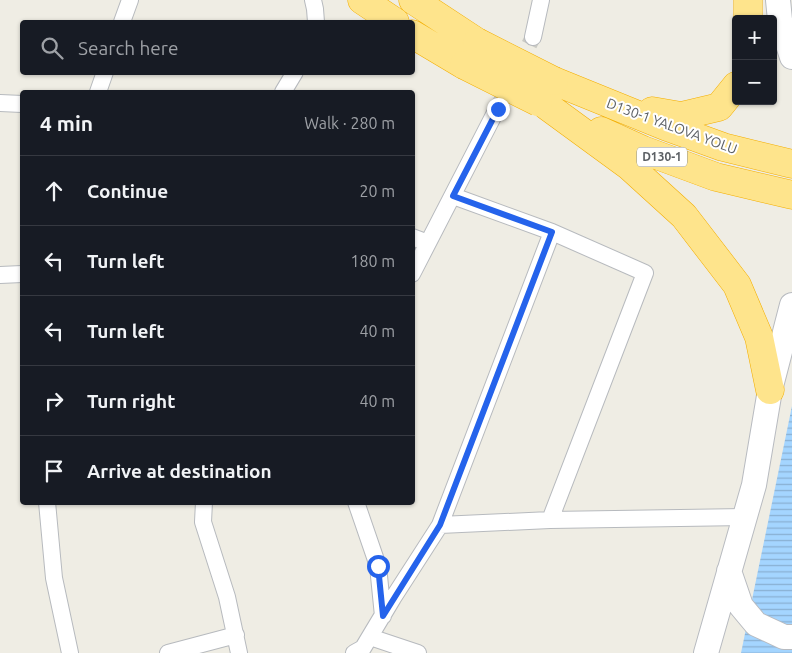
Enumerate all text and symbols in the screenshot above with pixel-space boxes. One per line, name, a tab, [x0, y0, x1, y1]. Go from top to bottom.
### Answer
map controls	[732, 15, 777, 105]
button: +	[732, 15, 777, 60]
search box	[20, 20, 415, 75]
icon: search	[38, 34, 66, 62]
text: Search here	[78, 37, 178, 59]
button: −	[732, 60, 777, 105]
street label: D130-1 YALOVA YOLU	[604, 95, 740, 157]
route end	[487, 98, 510, 121]
text: 4 min	[40, 111, 93, 135]
text: Walk · 280 m	[304, 114, 395, 132]
road number: D130-1	[637, 148, 687, 166]
icon: ahead	[40, 177, 68, 205]
text: Continue	[87, 180, 168, 202]
text: 20 m	[359, 182, 395, 200]
icon: left	[40, 247, 68, 275]
text: Turn left	[87, 250, 165, 272]
text: 180 m	[350, 252, 395, 270]
icon: left	[40, 317, 68, 345]
text: Turn left	[87, 320, 165, 342]
text: 40 m	[359, 322, 395, 340]
icon: right	[40, 387, 68, 415]
text: Turn right	[87, 390, 175, 412]
text: 40 m	[359, 392, 395, 410]
icon: arrive	[40, 457, 68, 485]
text: Arrive at destination	[87, 460, 272, 482]
route start	[367, 555, 390, 578]

